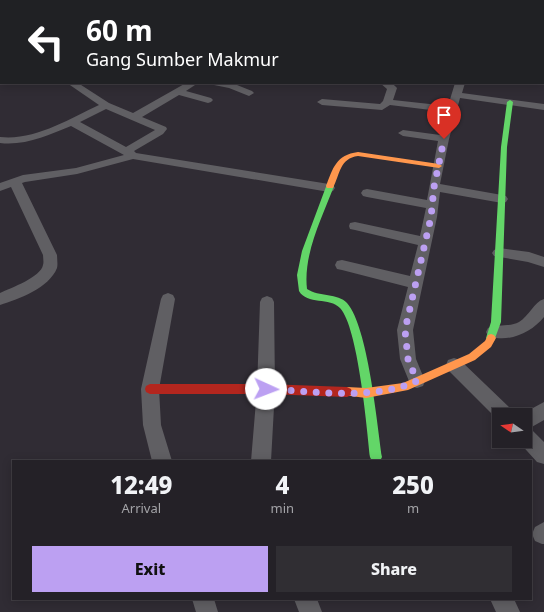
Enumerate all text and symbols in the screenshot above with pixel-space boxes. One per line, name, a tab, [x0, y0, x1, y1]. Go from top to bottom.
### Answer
text: 60 m	[86, 11, 153, 49]
icon: left	[20, 16, 72, 68]
text: Gang Sumber Makmur	[86, 47, 279, 71]
pin	[427, 98, 461, 139]
icon: arrive	[433, 104, 455, 126]
position arrow	[245, 368, 287, 410]
north arrow	[492, 408, 532, 448]
map controls	[492, 408, 532, 448]
text: 12:49	[110, 468, 172, 501]
text: 4	[275, 468, 289, 501]
text: 250	[392, 468, 434, 501]
text: Arrival	[121, 499, 161, 517]
text: min	[271, 499, 294, 517]
text: m	[407, 499, 419, 517]
button: Exit	[32, 546, 268, 592]
button: Share	[276, 546, 512, 592]

